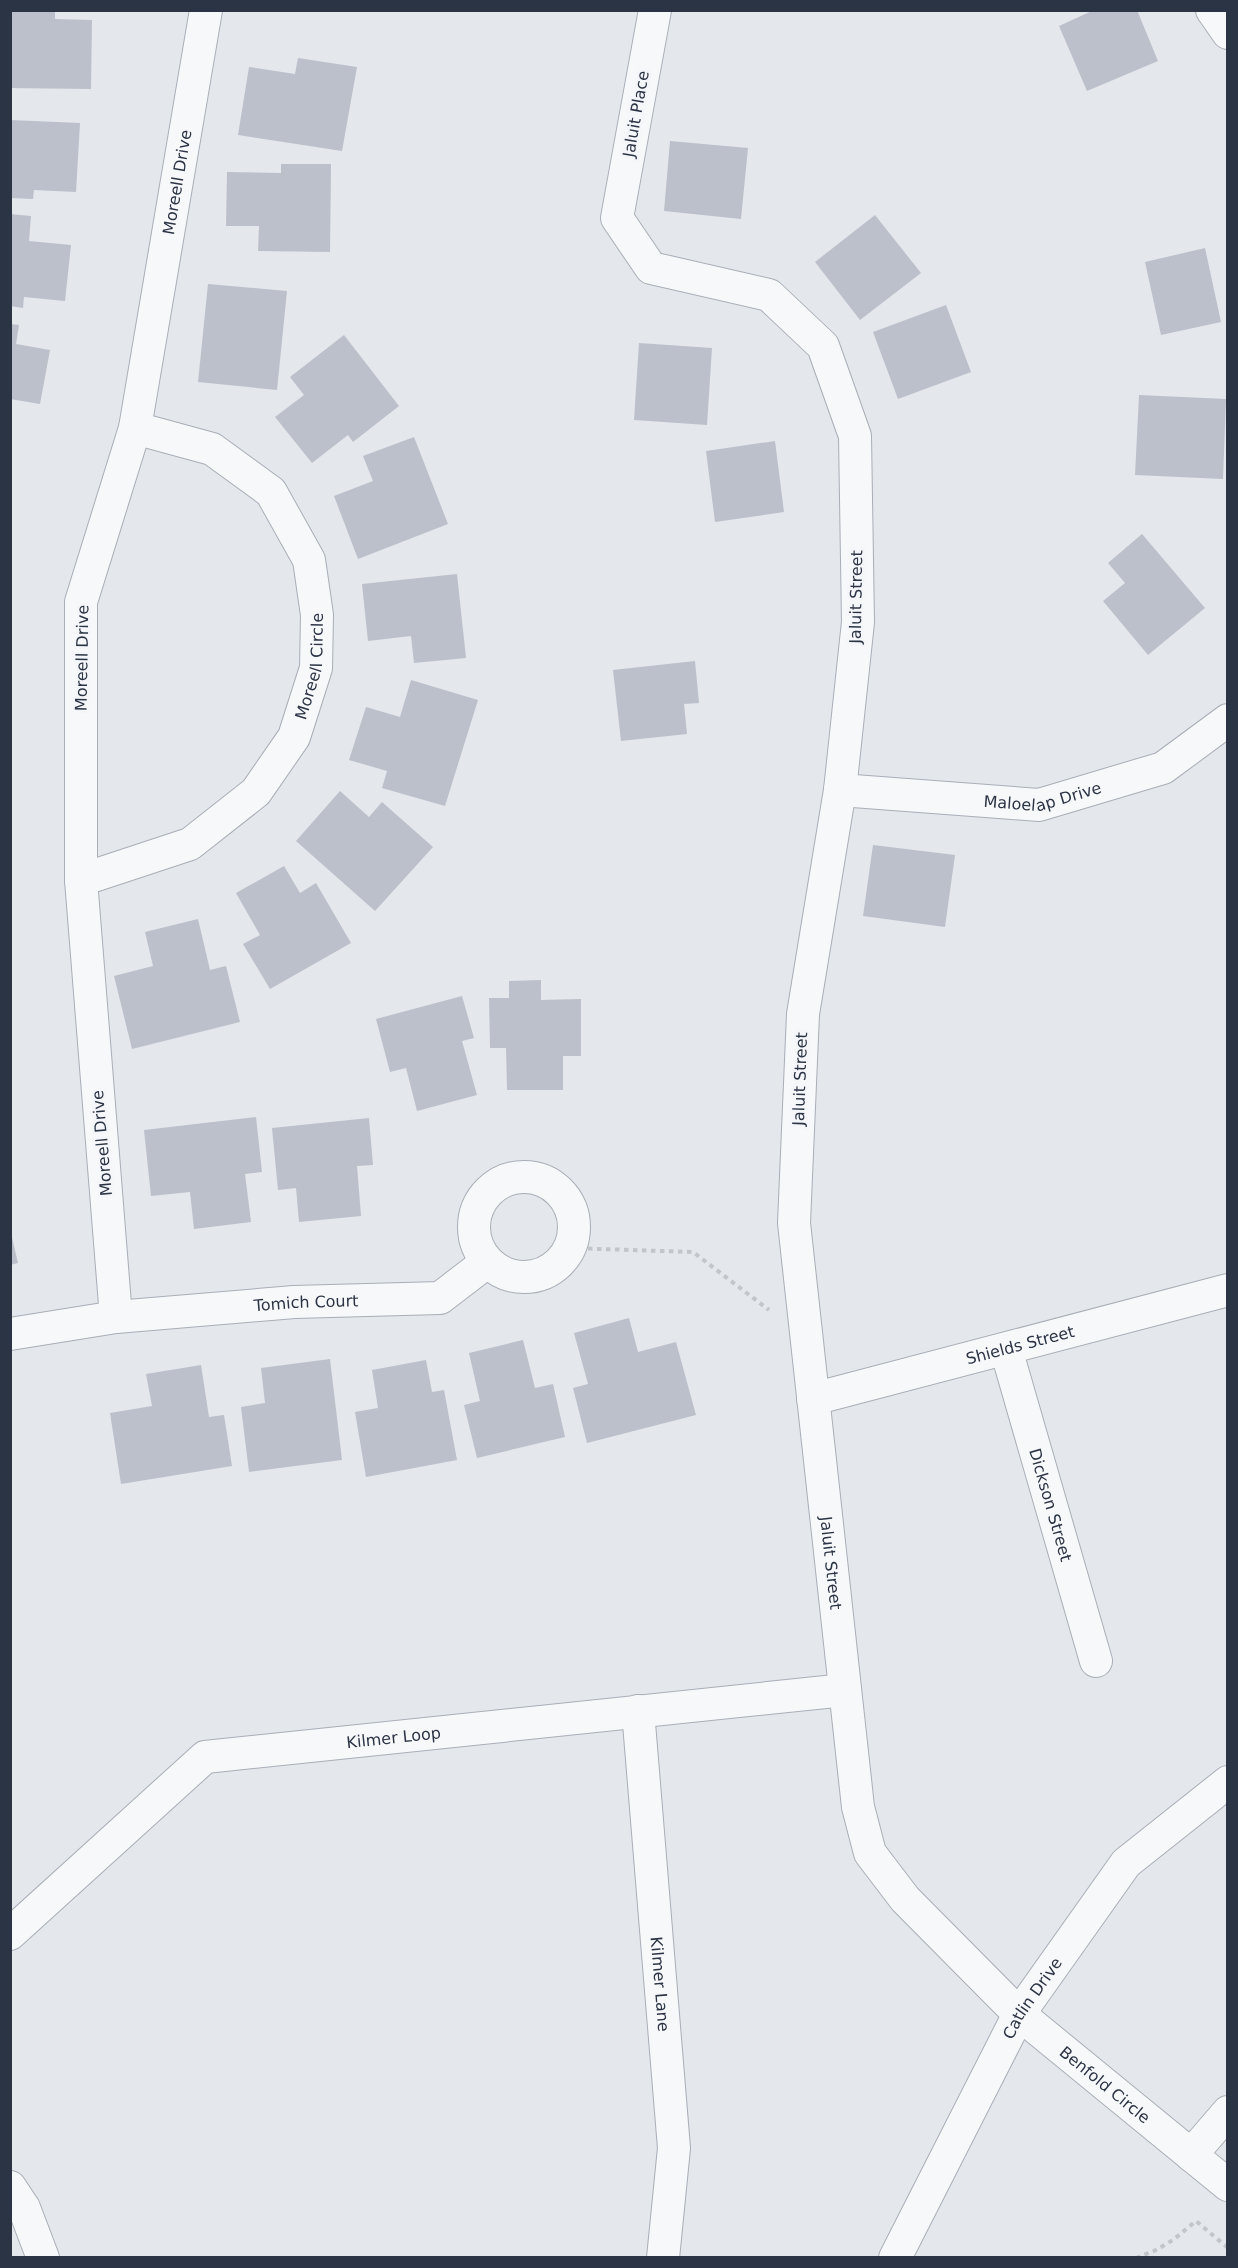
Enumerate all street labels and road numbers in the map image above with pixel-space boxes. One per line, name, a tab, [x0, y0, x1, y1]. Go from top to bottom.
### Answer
street label: Jaluit Place	[619, 69, 653, 160]
street label: Moreell Drive	[159, 128, 195, 236]
street label: Jaluit Street	[846, 550, 866, 645]
street label: Moreell Drive	[72, 605, 92, 711]
street label: Moreell Circle	[291, 613, 327, 722]
street label: Maloelap Drive	[983, 777, 1103, 815]
street label: Jaluit Street	[789, 1032, 811, 1127]
street label: Moreell Drive	[88, 1089, 116, 1197]
street label: Tomich Court	[252, 1291, 359, 1315]
street label: Shields Street	[964, 1321, 1076, 1368]
street label: Dickson Street	[1026, 1446, 1076, 1563]
street label: Jaluit Street	[817, 1514, 846, 1611]
street label: Kilmer Loop	[345, 1723, 442, 1752]
street label: Kilmer Lane	[647, 1936, 674, 2032]
street label: Catlin Drive	[998, 1954, 1066, 2042]
street label: Benfold Circle	[1056, 2042, 1154, 2127]

